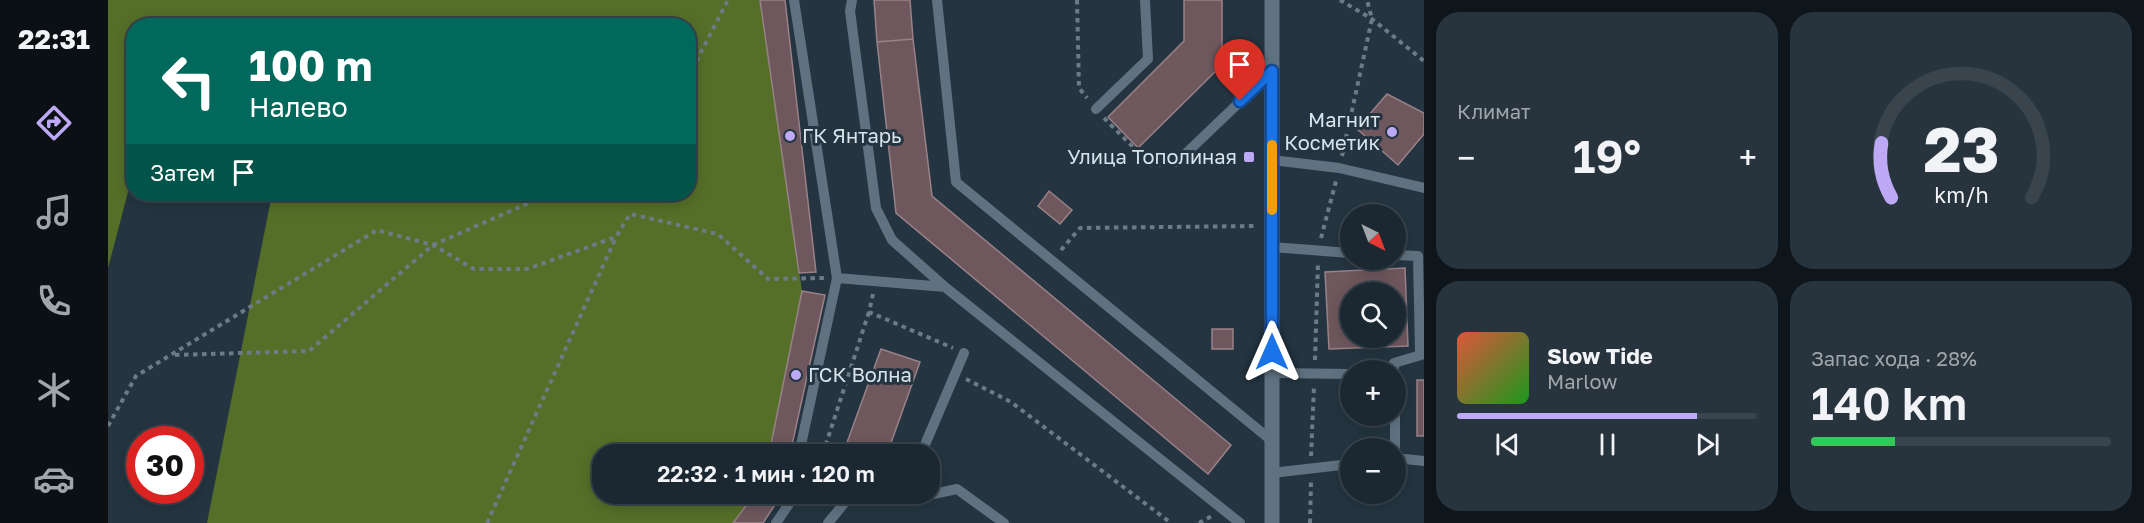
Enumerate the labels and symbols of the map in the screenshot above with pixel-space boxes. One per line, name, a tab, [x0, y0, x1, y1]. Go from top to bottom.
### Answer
pin	[1214, 39, 1265, 101]
place label: Магнит Косметик	[1284, 107, 1380, 154]
place label: ГК Янтарь	[802, 123, 902, 147]
marker: Магнит Косметик	[1385, 125, 1399, 139]
marker: ГК Янтарь	[783, 129, 797, 143]
place label: Улица Тополиная	[1067, 144, 1237, 168]
marker: Улица Тополиная	[1242, 150, 1256, 164]
north arrow	[1340, 204, 1406, 270]
position arrow	[1240, 320, 1304, 384]
place label: ГСК Волна	[808, 362, 912, 386]
marker: ГСК Волна	[789, 368, 803, 382]
speed limit sign: 30	[126, 426, 204, 504]

